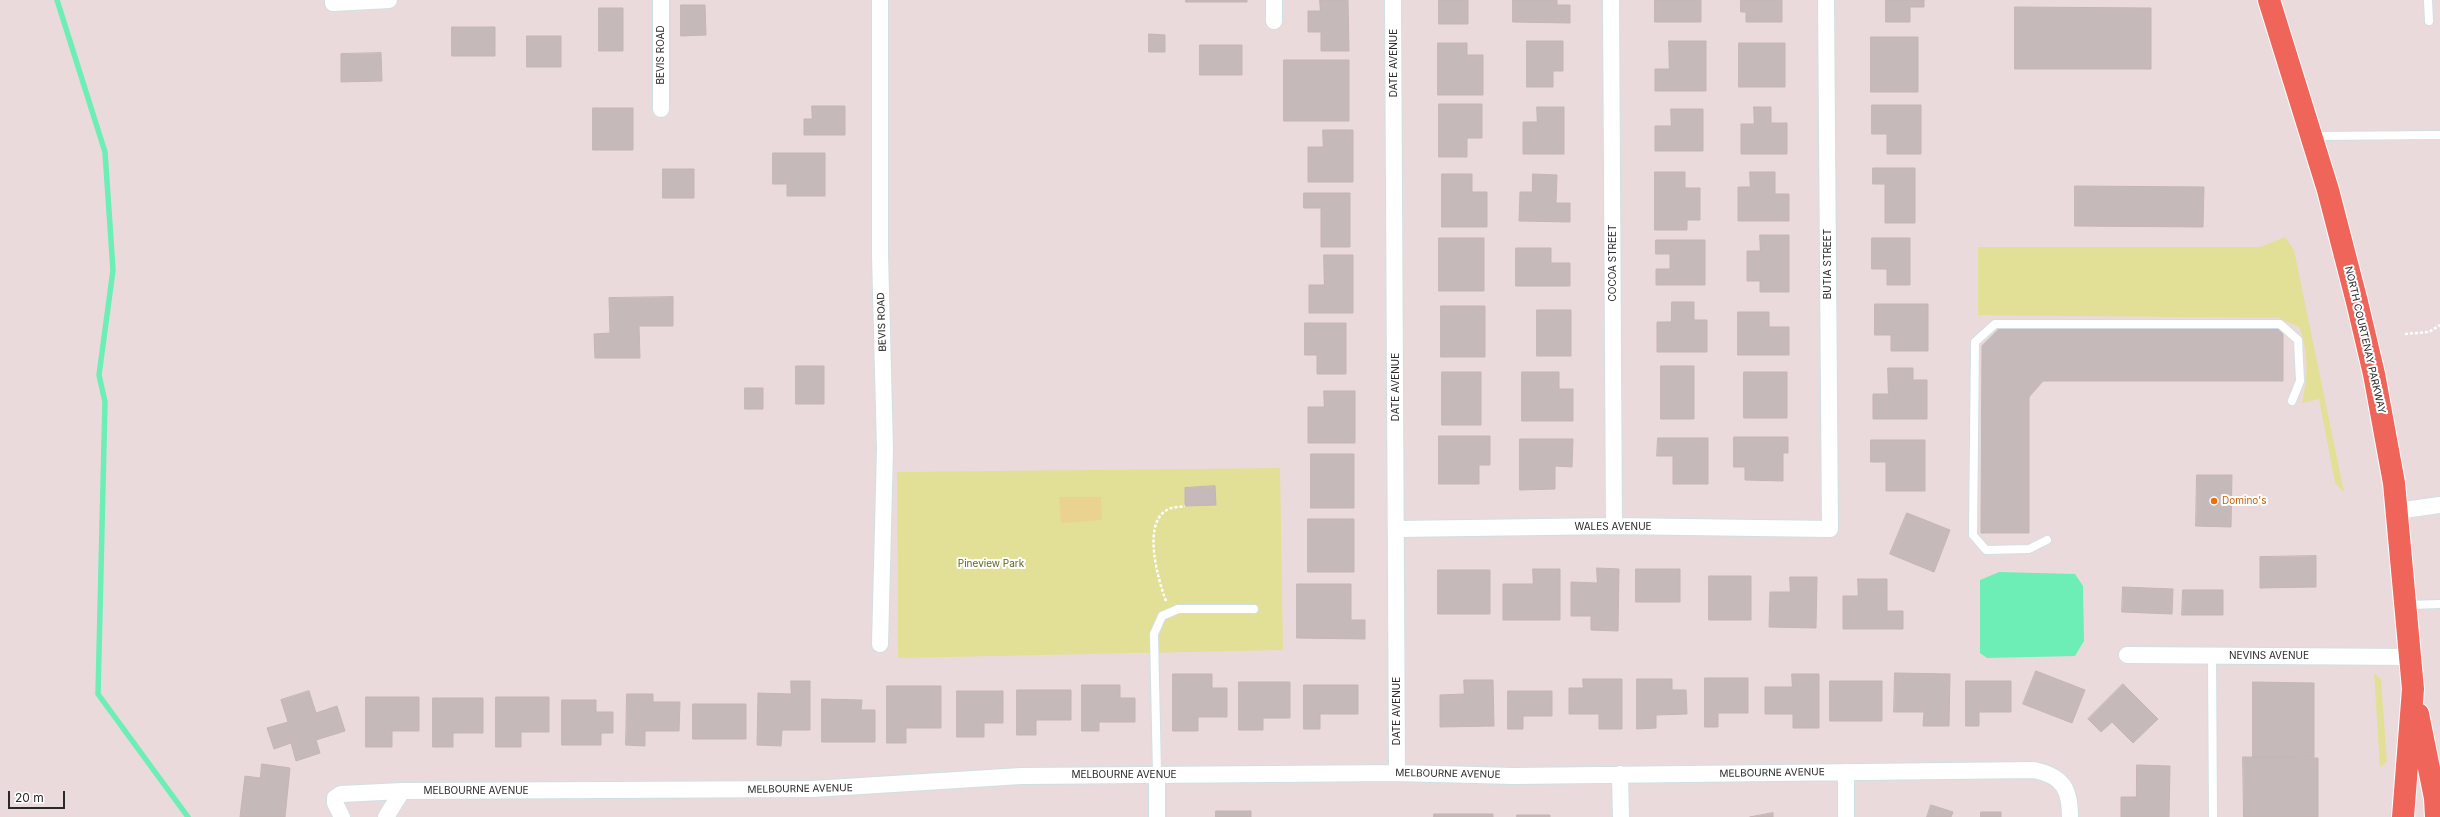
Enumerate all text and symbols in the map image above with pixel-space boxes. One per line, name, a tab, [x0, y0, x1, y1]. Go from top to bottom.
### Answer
street label: BEVIS ROAD	[655, 25, 667, 85]
street label: DATE AVENUE	[1388, 29, 1400, 97]
street label: COCOA STREET	[1607, 224, 1619, 302]
street label: BUTIA STREET	[1822, 229, 1834, 299]
street label: NORTH COURTENAY PARKWAY	[2342, 265, 2388, 415]
street label: BEVIS ROAD	[875, 292, 889, 352]
street label: DATE AVENUE	[1390, 353, 1402, 421]
place label: Domino's	[2222, 495, 2266, 507]
marker: Domino's	[2209, 496, 2219, 506]
street label: WALES AVENUE	[1574, 521, 1652, 533]
park label: Pineview Park	[958, 558, 1024, 570]
street label: NEVINS AVENUE	[2229, 650, 2309, 662]
street label: DATE AVENUE	[1391, 677, 1403, 745]
street label: MELBOURNE AVENUE	[1719, 766, 1825, 780]
street label: MELBOURNE AVENUE	[1395, 767, 1501, 781]
street label: MELBOURNE AVENUE	[1071, 769, 1177, 781]
street label: MELBOURNE AVENUE	[747, 782, 853, 796]
scale bar	[10, 783, 67, 809]
street label: MELBOURNE AVENUE	[423, 785, 529, 797]
text: 20 m	[15, 790, 44, 805]

